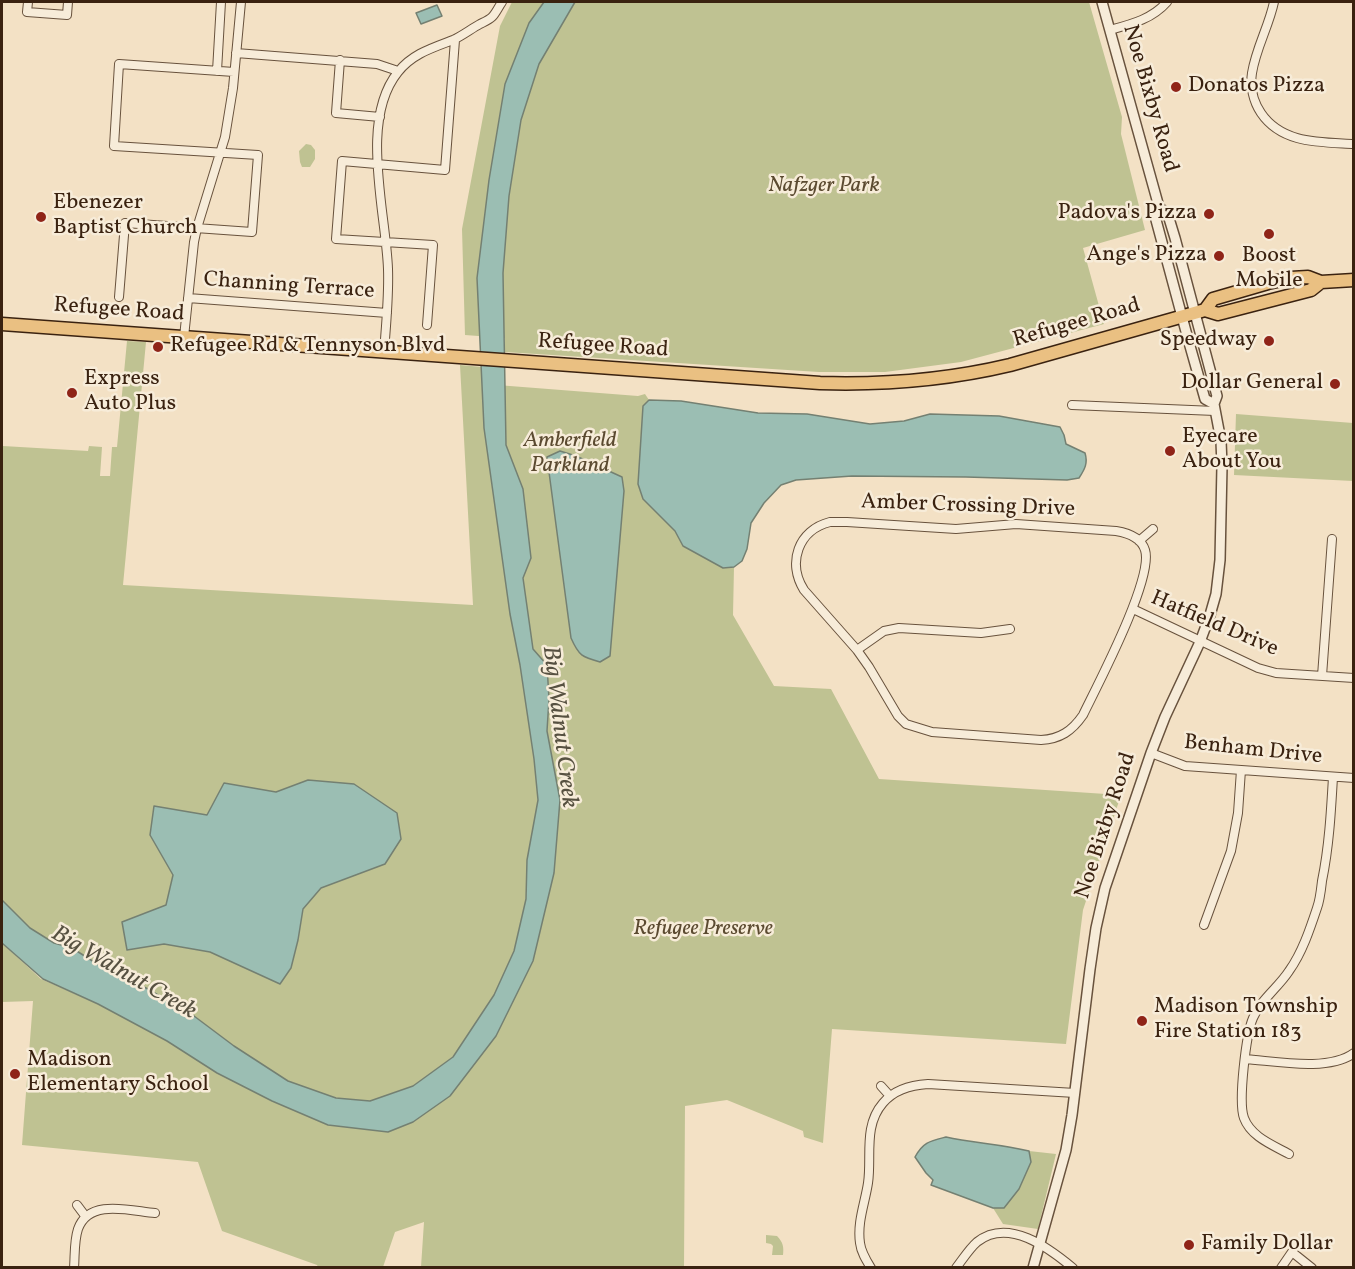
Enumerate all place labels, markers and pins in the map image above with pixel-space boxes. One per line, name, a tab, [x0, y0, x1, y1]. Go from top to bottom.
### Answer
place label: Donatos Pizza	[1188, 74, 1325, 100]
marker: Donatos Pizza	[1169, 80, 1183, 94]
place label: Ebenezer Baptist Church	[53, 191, 198, 242]
place label: Padova's Pizza	[1058, 201, 1197, 227]
marker: Padova's Pizza	[1202, 207, 1216, 221]
marker: Ebenezer Baptist Church	[34, 210, 48, 224]
marker: Boost Mobile	[1262, 227, 1276, 241]
place label: Ange's Pizza	[1087, 243, 1207, 269]
place label: Boost Mobile	[1235, 244, 1303, 296]
marker: Ange's Pizza	[1212, 249, 1226, 263]
place label: Speedway	[1160, 328, 1257, 354]
place label: Refugee Rd & Tennyson Blvd	[170, 334, 445, 360]
marker: Speedway	[1262, 334, 1276, 348]
marker: Refugee Rd & Tennyson Blvd	[151, 340, 165, 354]
place label: Express Auto Plus	[84, 367, 176, 418]
place label: Dollar General	[1181, 371, 1323, 397]
marker: Dollar General	[1328, 377, 1342, 391]
marker: Express Auto Plus	[65, 386, 79, 400]
place label: Eyecare About You	[1182, 425, 1282, 476]
marker: Eyecare About You	[1163, 444, 1177, 458]
place label: Madison Township Fire Station 183	[1154, 995, 1338, 1046]
marker: Madison Township Fire Station 183	[1135, 1014, 1149, 1028]
place label: Madison Elementary School	[27, 1048, 209, 1100]
marker: Madison Elementary School	[8, 1067, 22, 1081]
place label: Family Dollar	[1201, 1232, 1333, 1258]
marker: Family Dollar	[1182, 1238, 1196, 1252]

